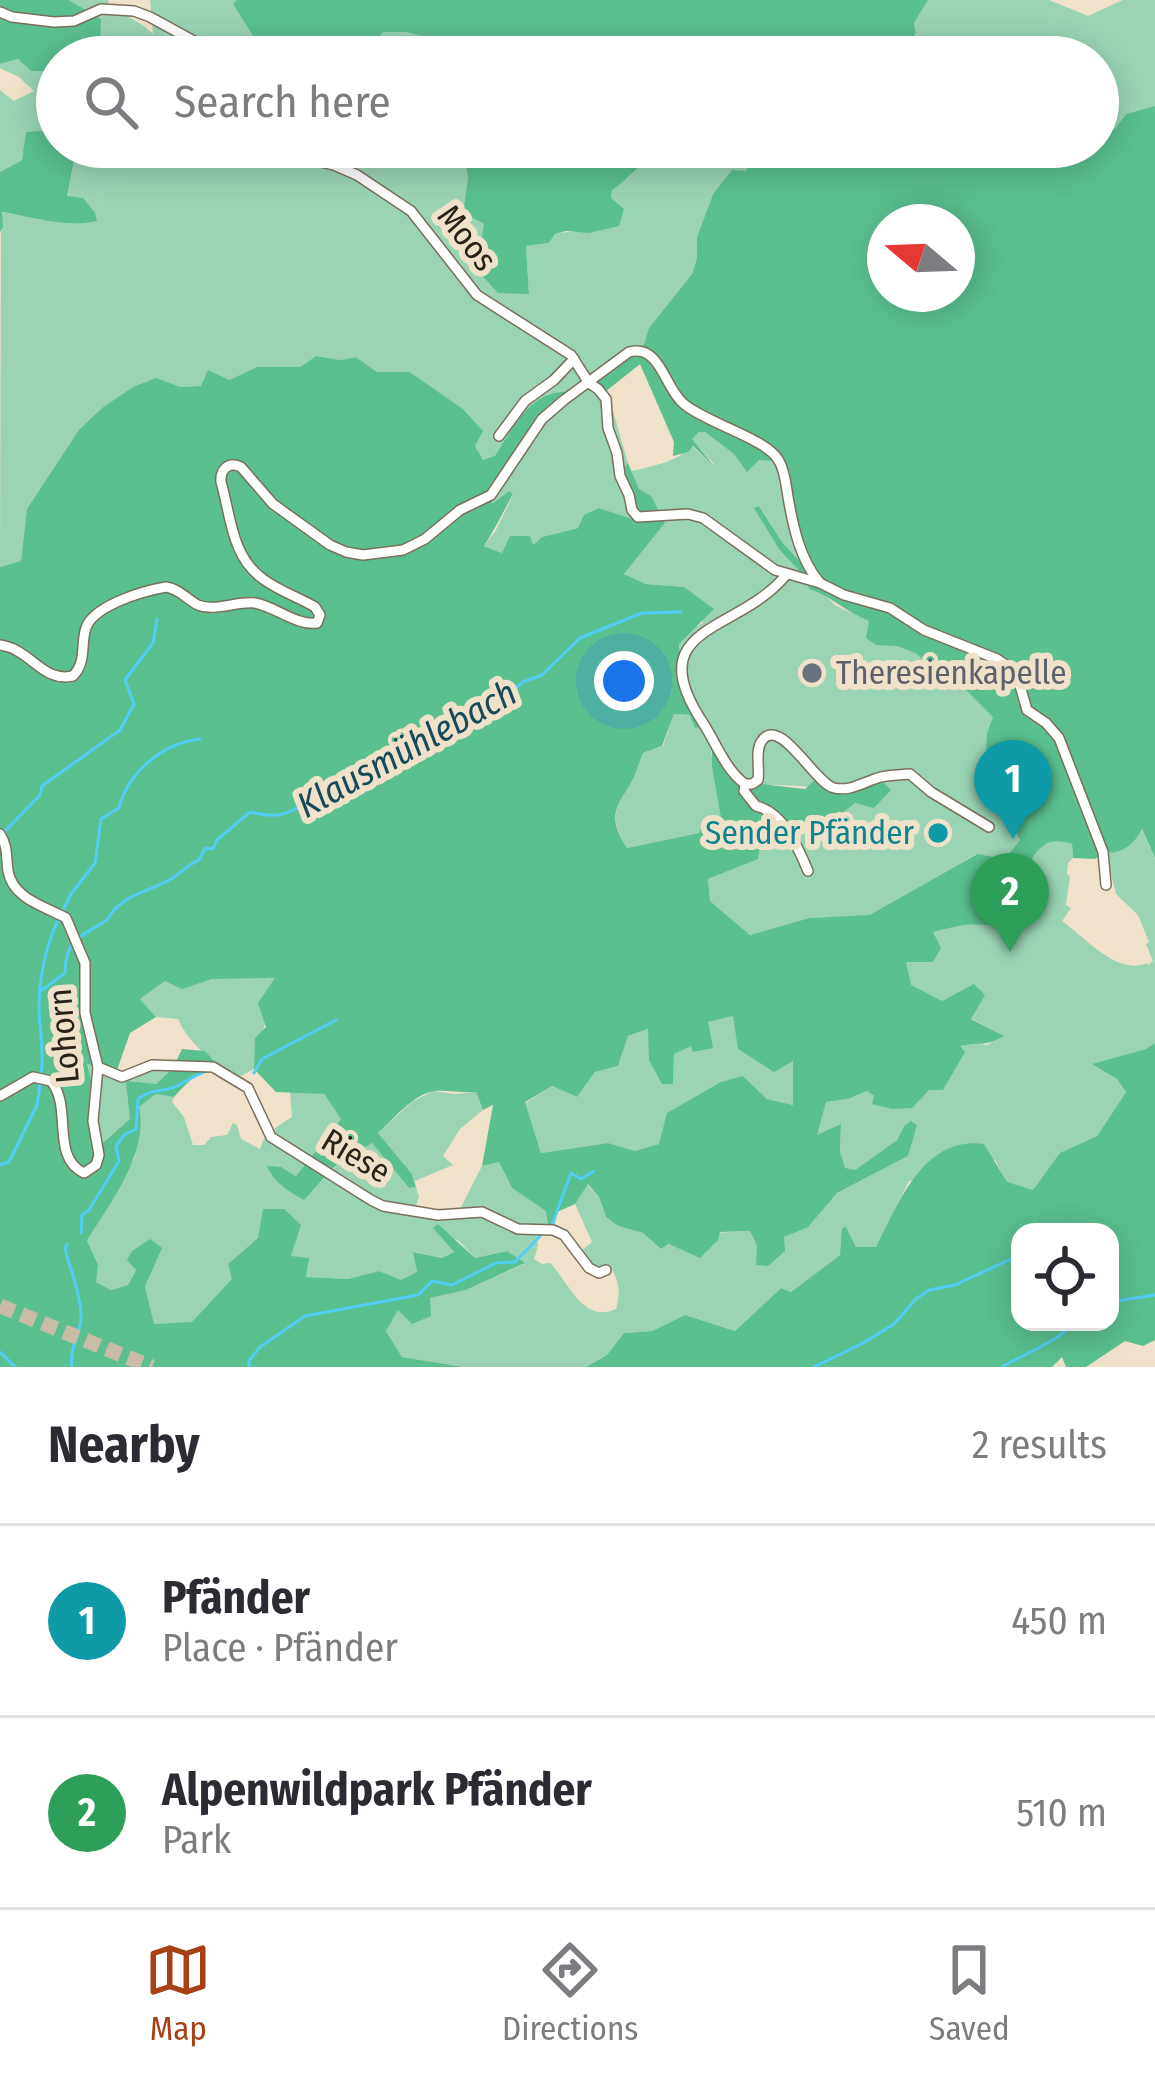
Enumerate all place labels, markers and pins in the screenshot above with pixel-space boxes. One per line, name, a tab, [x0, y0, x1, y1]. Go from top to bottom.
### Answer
place label: Theresienkapelle	[836, 653, 1066, 693]
marker: Theresienkapelle	[799, 660, 825, 686]
pin: 1	[974, 740, 1052, 839]
place label: Sender Pfänder	[705, 813, 914, 853]
marker: Sender Pfänder	[925, 820, 951, 846]
pin: 2	[971, 853, 1049, 952]

